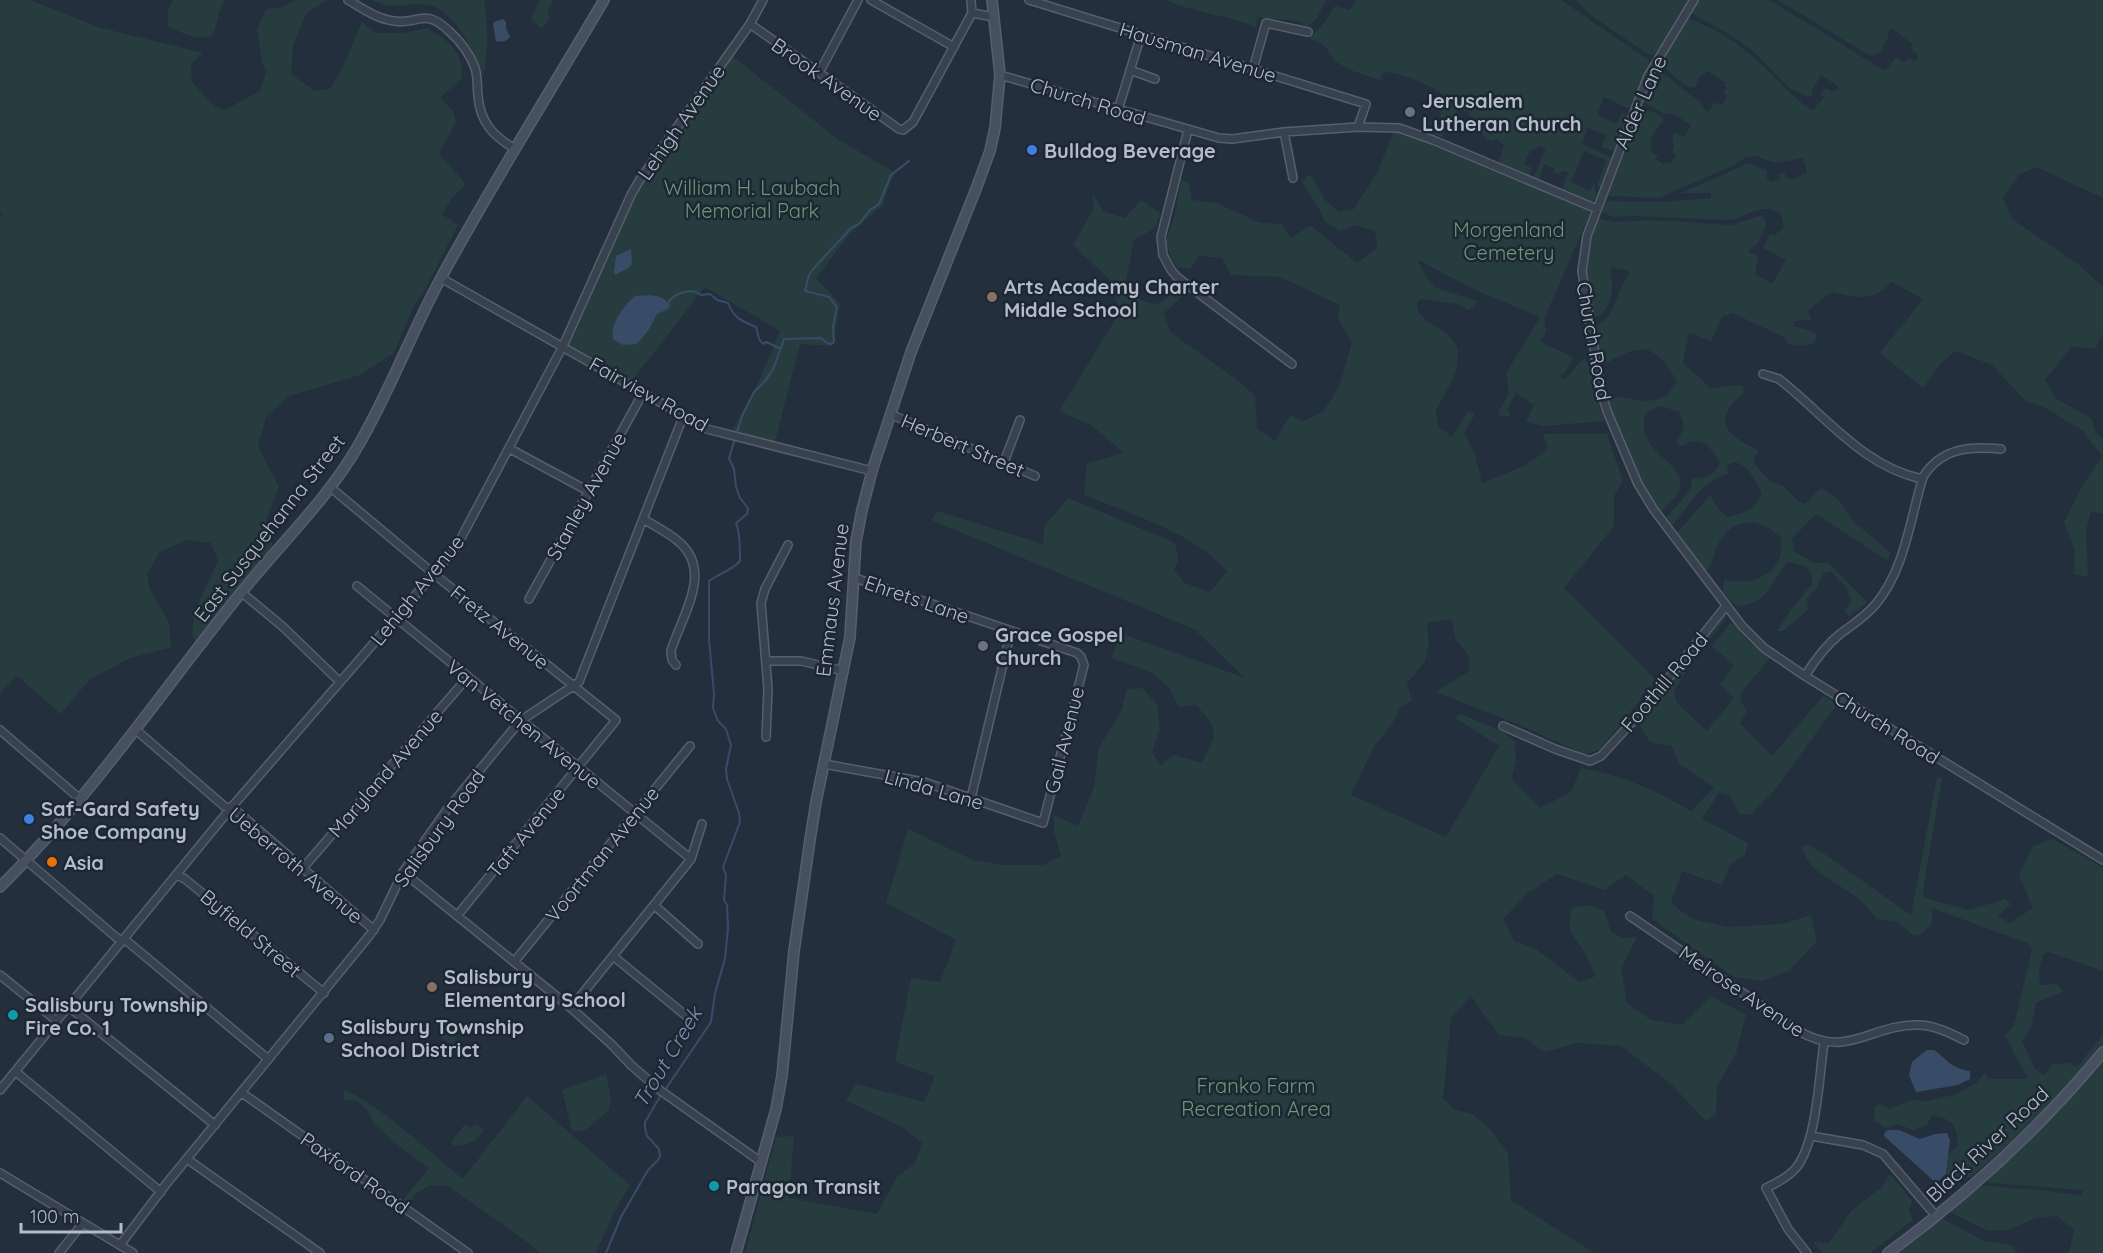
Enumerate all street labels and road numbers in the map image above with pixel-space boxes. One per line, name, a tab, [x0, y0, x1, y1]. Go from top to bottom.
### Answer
street label: Hausman Avenue	[1116, 16, 1280, 88]
street label: Brook Avenue	[767, 32, 887, 126]
street label: Alder Lane	[1608, 51, 1672, 153]
street label: Lehigh Avenue	[632, 59, 730, 185]
street label: Church Road	[1027, 72, 1149, 130]
street label: Church Road	[1571, 280, 1617, 402]
street label: Fairview Road	[585, 351, 713, 437]
street label: Herbert Street	[898, 408, 1029, 482]
street label: Stanley Avenue	[541, 428, 631, 564]
street label: East Susquehanna Street	[188, 429, 350, 627]
street label: Emmaus Avenue	[810, 522, 854, 678]
street label: Lehigh Avenue	[365, 530, 469, 650]
street label: Ehrets Lane	[861, 569, 973, 629]
street label: Fretz Avenue	[446, 580, 554, 674]
street label: Foothill Road	[1615, 627, 1713, 737]
street label: Van Vetchen Avenue	[442, 654, 606, 794]
street label: Gail Avenue	[1039, 684, 1089, 796]
street label: Church Road	[1830, 685, 1944, 769]
street label: Maryland Avenue	[322, 704, 448, 842]
street label: Linda Lane	[882, 763, 986, 815]
street label: Salisbury Road	[388, 764, 490, 892]
street label: Taft Avenue	[482, 781, 570, 883]
street label: Voortman Avenue	[540, 781, 664, 927]
street label: Ueberroth Avenue	[224, 801, 368, 929]
street label: Byfield Street	[196, 884, 307, 982]
street label: Melrose Avenue	[1674, 940, 1810, 1042]
street label: Black River Road	[1921, 1081, 2053, 1207]
street label: Paxford Road	[296, 1126, 414, 1220]

